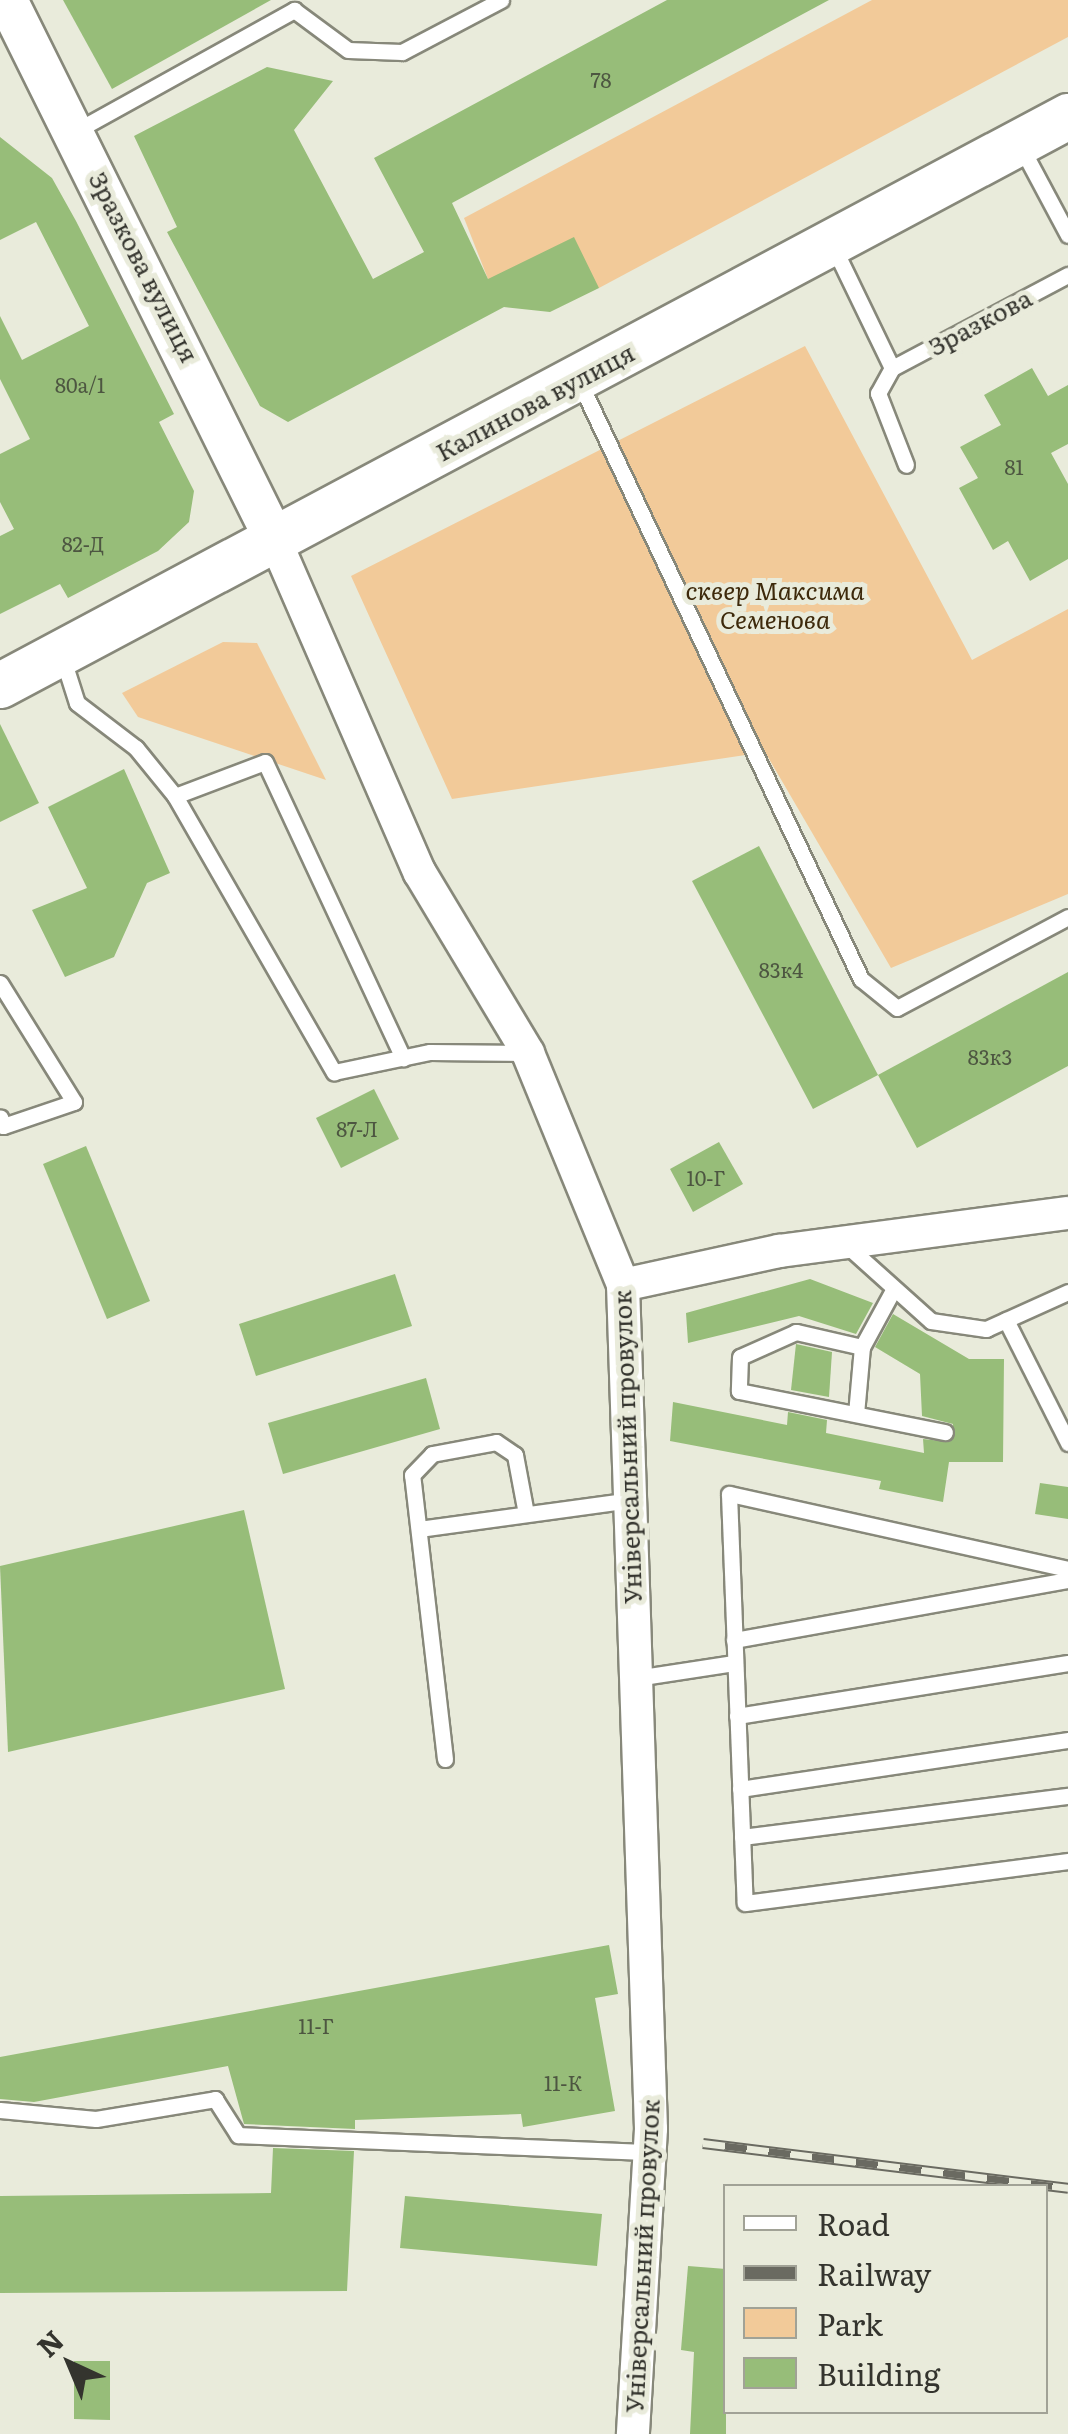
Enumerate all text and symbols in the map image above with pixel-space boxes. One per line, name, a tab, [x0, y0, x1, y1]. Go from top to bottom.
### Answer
house number: 78	[590, 67, 612, 91]
street label: Зразкова вулиця	[83, 167, 205, 367]
street label: Зразкова	[923, 282, 1037, 362]
street label: Калинова вулиця	[431, 337, 639, 467]
house number: 80а/1	[55, 372, 105, 396]
house number: 81	[1004, 454, 1024, 478]
house number: 82-Д	[62, 531, 104, 555]
park label: сквер Максима Семенова	[685, 576, 865, 635]
house number: 83к4	[759, 957, 803, 981]
house number: 83к3	[968, 1044, 1012, 1068]
house number: 87-Л	[336, 1116, 378, 1140]
house number: 10-Г	[687, 1165, 725, 1189]
street label: Універсальний провулок	[607, 1290, 647, 1604]
house number: 11-Г	[298, 2013, 334, 2037]
house number: 11-К	[544, 2070, 582, 2094]
street label: Універсальний провулок	[619, 2098, 665, 2414]
legend	[723, 2184, 1048, 2414]
text: Road	[817, 2201, 890, 2245]
text: Railway	[817, 2251, 931, 2295]
text: Park	[817, 2301, 883, 2345]
north arrow	[20, 2314, 120, 2414]
text: N	[26, 2319, 72, 2366]
text: Building	[817, 2351, 941, 2395]

